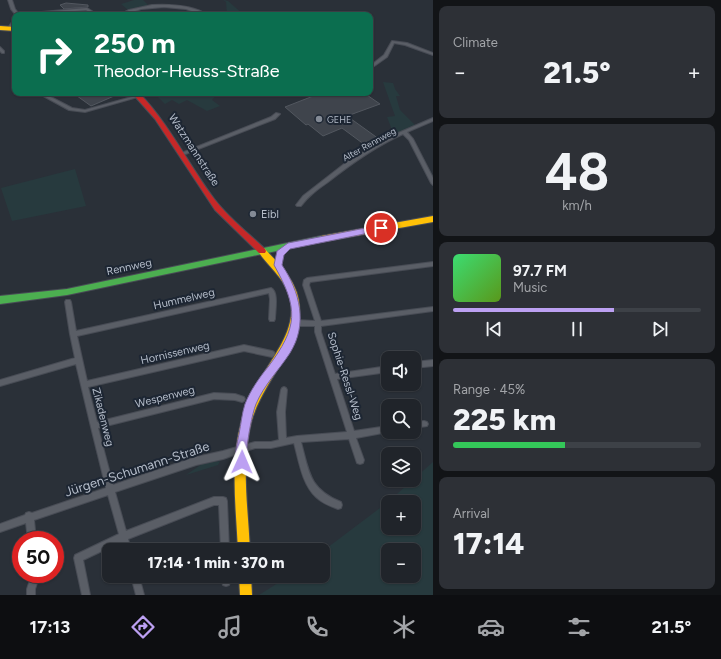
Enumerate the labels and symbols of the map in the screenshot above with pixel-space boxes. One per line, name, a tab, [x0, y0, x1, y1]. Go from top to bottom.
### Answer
street label: Watzmannstraße	[166, 112, 222, 188]
marker: GEHE	[314, 114, 324, 124]
place label: GEHE	[327, 114, 351, 125]
street label: Alter Rennweg	[340, 125, 398, 163]
place label: Eibl	[261, 208, 279, 221]
marker: Eibl	[248, 209, 258, 219]
pin	[364, 211, 398, 245]
street label: Rennweg	[105, 256, 153, 278]
street label: Hummelweg	[152, 286, 216, 312]
street label: Sophie-Ressl-Weg	[325, 330, 365, 422]
street label: Hornissenweg	[139, 339, 211, 367]
street label: Wespenweg	[134, 383, 196, 411]
street label: Zikadenweg	[89, 386, 117, 448]
street label: Jürgen-Schumann-Straße	[63, 438, 211, 500]
position arrow	[221, 441, 263, 483]
speed limit sign: 50	[12, 531, 64, 583]

